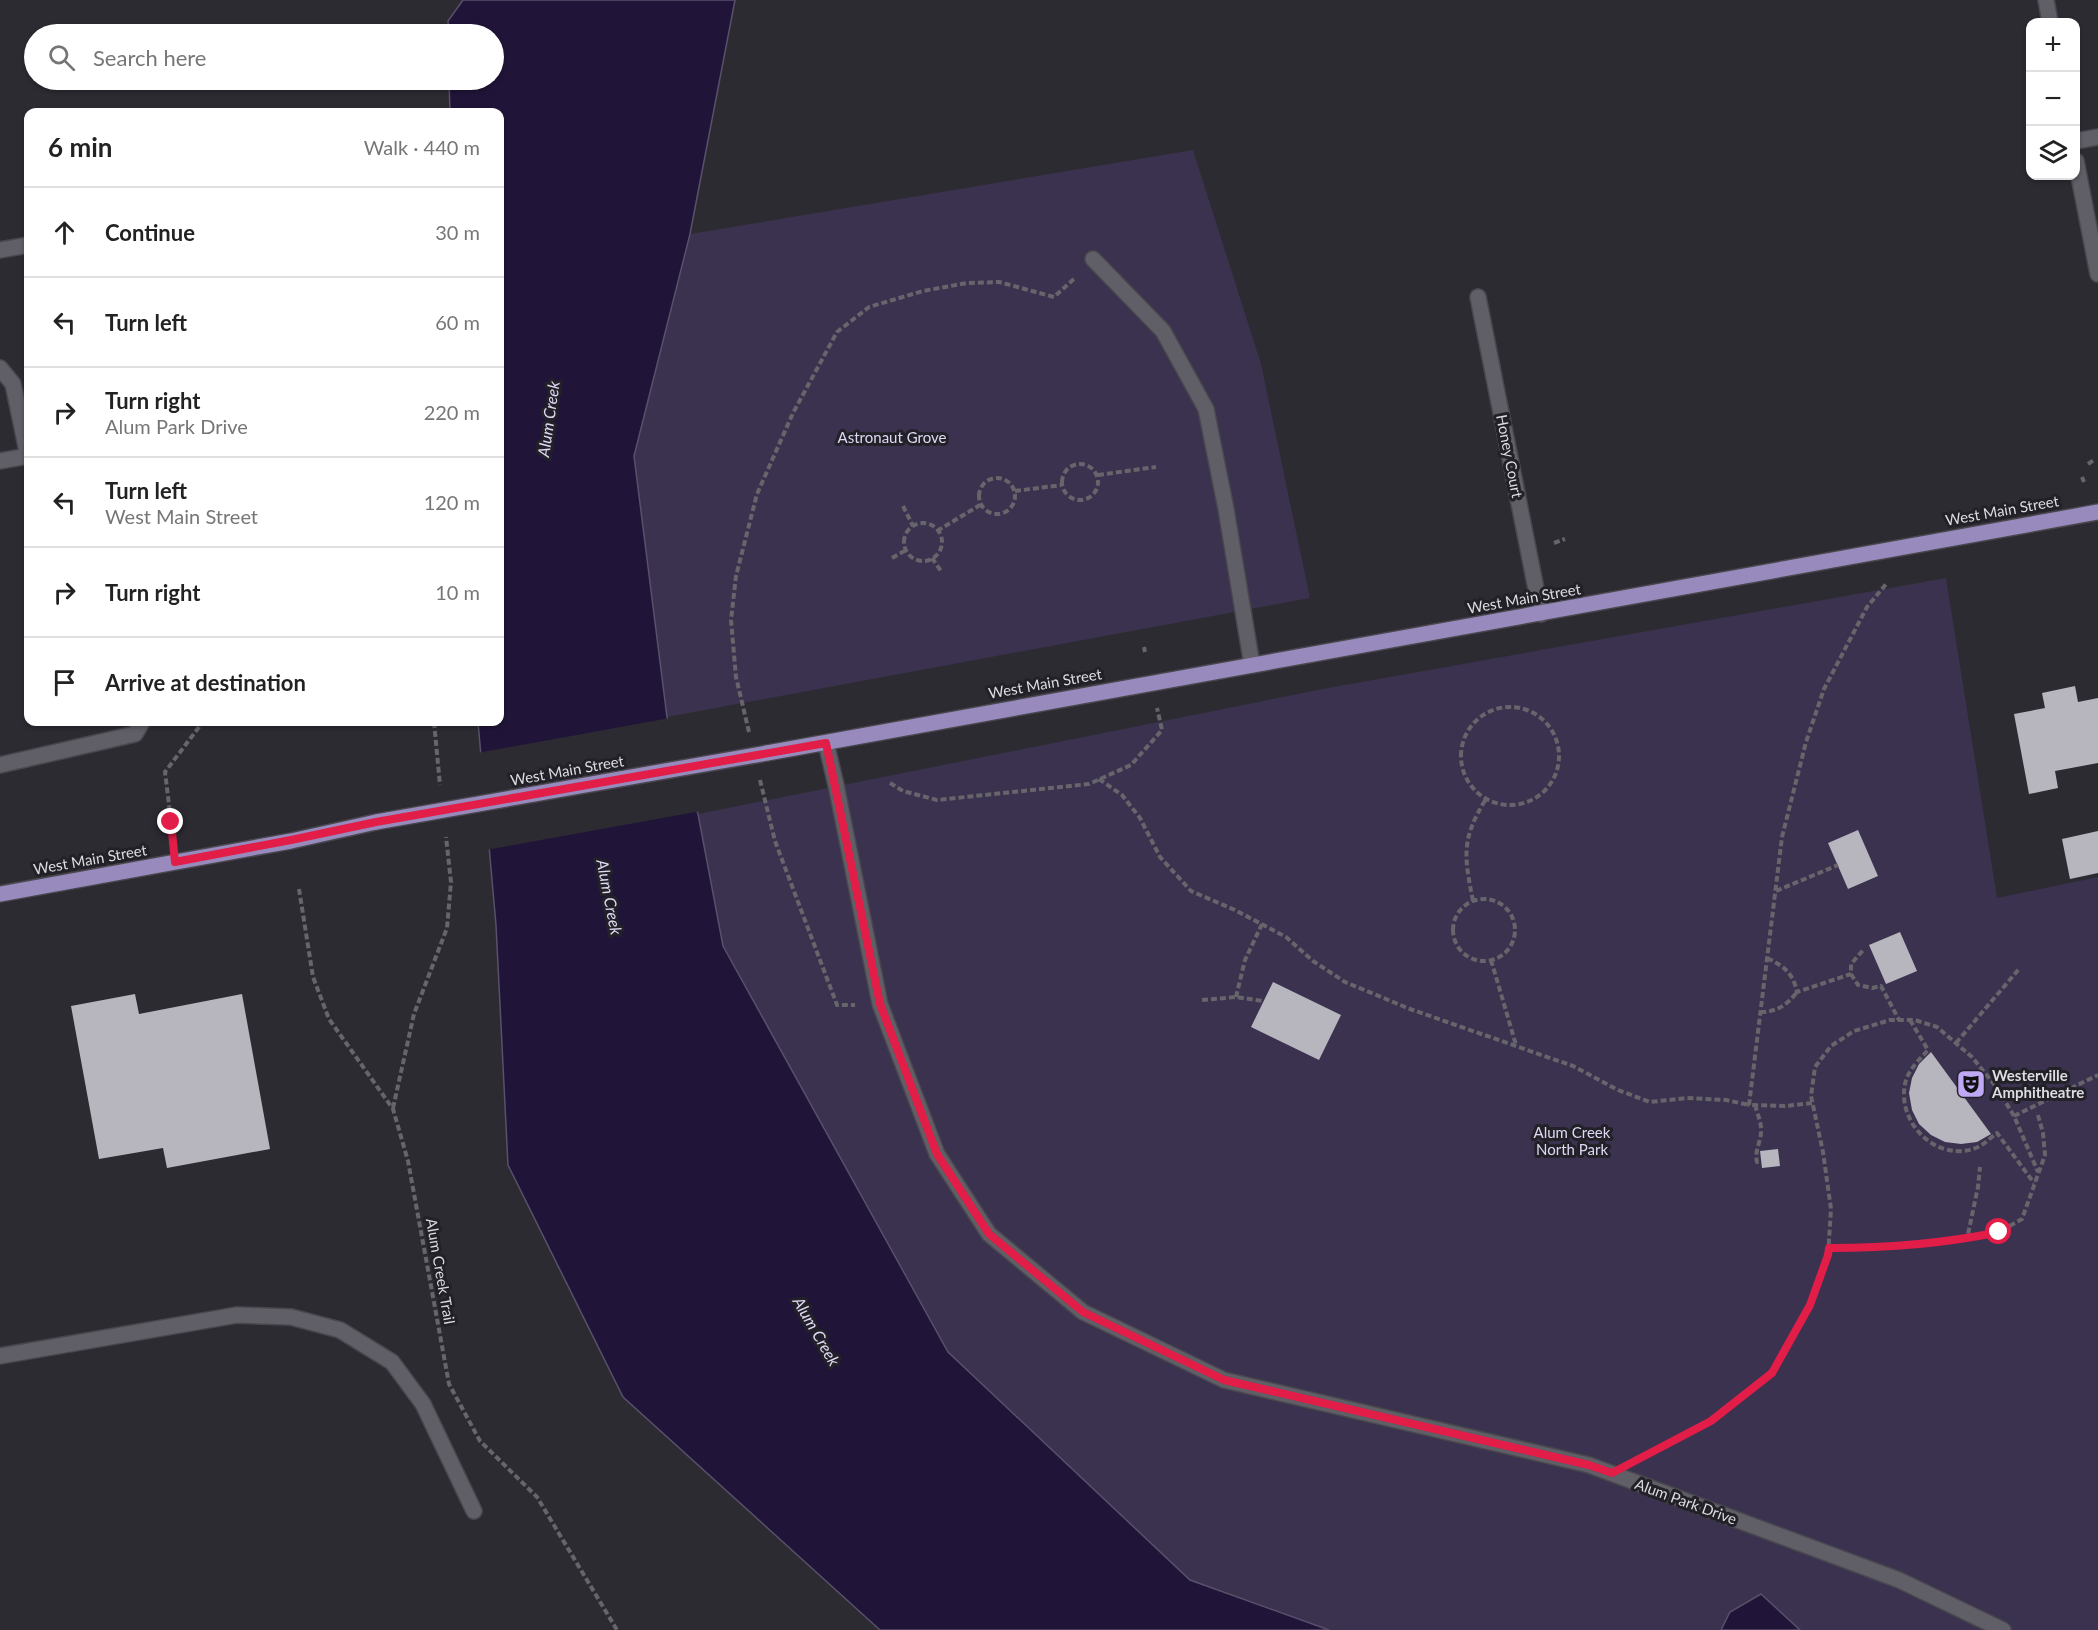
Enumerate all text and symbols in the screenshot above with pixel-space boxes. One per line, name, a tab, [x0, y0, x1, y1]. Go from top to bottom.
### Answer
map controls	[2026, 18, 2080, 180]
button: +	[2026, 18, 2080, 72]
search box	[24, 24, 504, 90]
icon: search	[45, 41, 78, 74]
text: Search here	[93, 44, 206, 71]
button: −	[2026, 72, 2080, 126]
button: layers	[2026, 126, 2080, 180]
text: 6 min	[48, 131, 112, 163]
text: Walk · 440 m	[364, 135, 480, 159]
icon: ahead	[48, 216, 81, 249]
text: Continue	[105, 219, 195, 246]
text: 30 m	[435, 220, 480, 244]
icon: left	[48, 306, 81, 339]
text: Turn left	[105, 309, 187, 336]
text: 60 m	[435, 310, 480, 334]
water label: Alum Creek	[533, 379, 563, 459]
text: Turn right	[105, 387, 200, 414]
icon: right	[48, 396, 81, 429]
text: 220 m	[424, 400, 480, 424]
street label: Honey Court	[1493, 413, 1527, 500]
text: Alum Park Drive	[105, 414, 248, 438]
park label: Astronaut Grove	[838, 428, 946, 446]
text: Turn left	[105, 477, 187, 504]
icon: left	[48, 486, 81, 519]
text: 120 m	[424, 490, 480, 514]
street label: West Main Street	[1944, 491, 2061, 529]
text: West Main Street	[105, 504, 258, 528]
icon: right	[48, 576, 81, 609]
text: Turn right	[105, 579, 200, 606]
street label: West Main Street	[1466, 579, 1583, 617]
text: 10 m	[435, 580, 480, 604]
street label: West Main Street	[987, 664, 1104, 702]
icon: arrive	[48, 666, 81, 699]
text: Arrive at destination	[105, 669, 306, 696]
street label: West Main Street	[509, 751, 626, 789]
route end	[157, 808, 183, 834]
street label: West Main Street	[32, 840, 149, 878]
water label: Alum Creek	[593, 857, 627, 937]
place label: Westerville Amphitheatre	[1991, 1066, 2084, 1101]
theatre icon: Westerville Amphitheatre	[1955, 1068, 1987, 1100]
park label: Alum Creek North Park	[1534, 1123, 1611, 1158]
street label: Alum Creek Trail	[423, 1217, 459, 1325]
route start	[1985, 1218, 2011, 1244]
water label: Alum Creek	[789, 1292, 845, 1369]
street label: Alum Park Drive	[1633, 1474, 1739, 1528]

